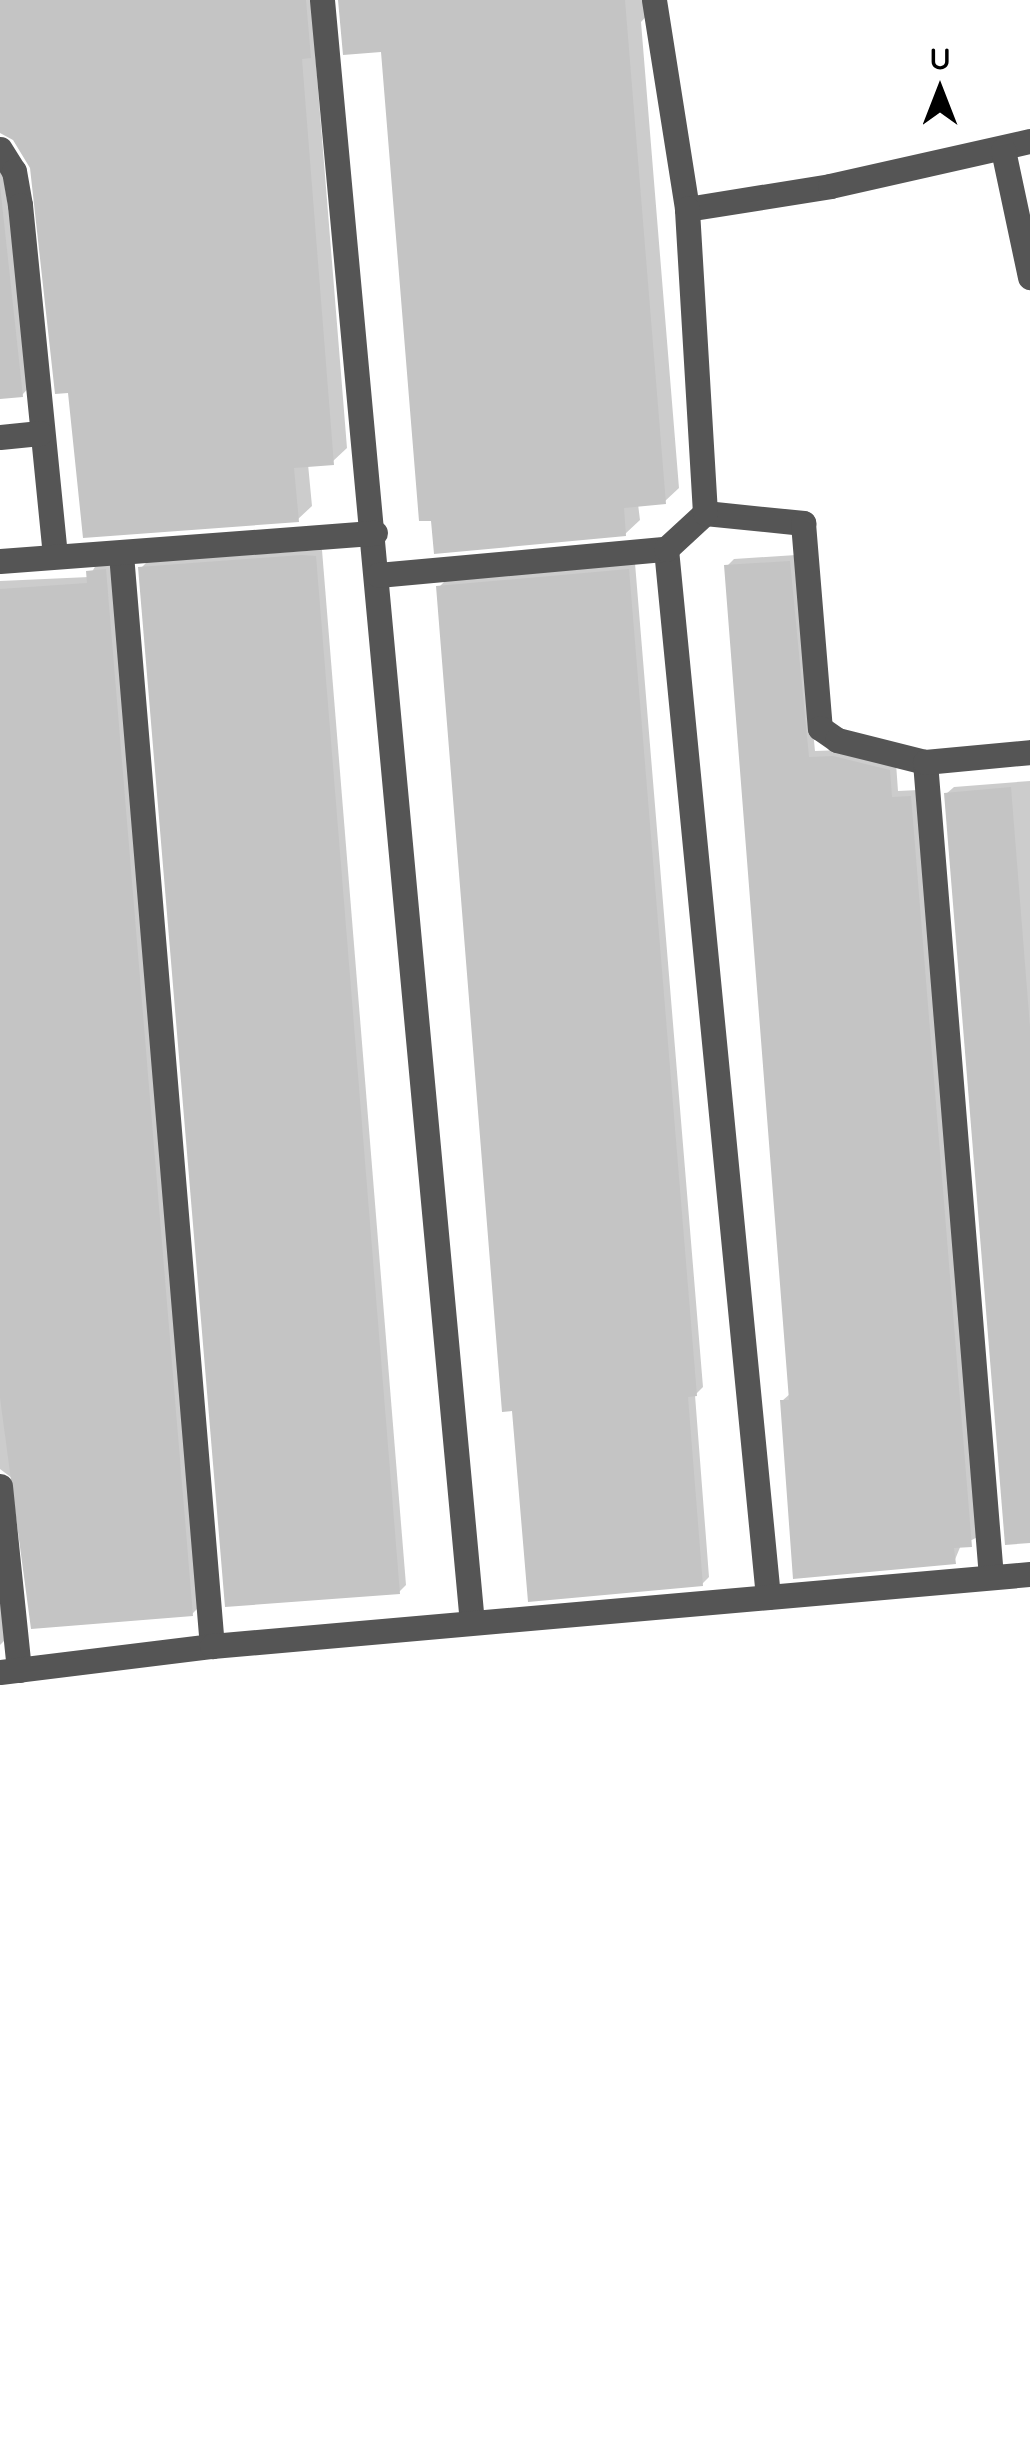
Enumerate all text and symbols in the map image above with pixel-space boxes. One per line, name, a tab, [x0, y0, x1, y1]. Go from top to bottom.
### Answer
north arrow	[890, 40, 990, 140]
text: U	[929, 43, 951, 77]

